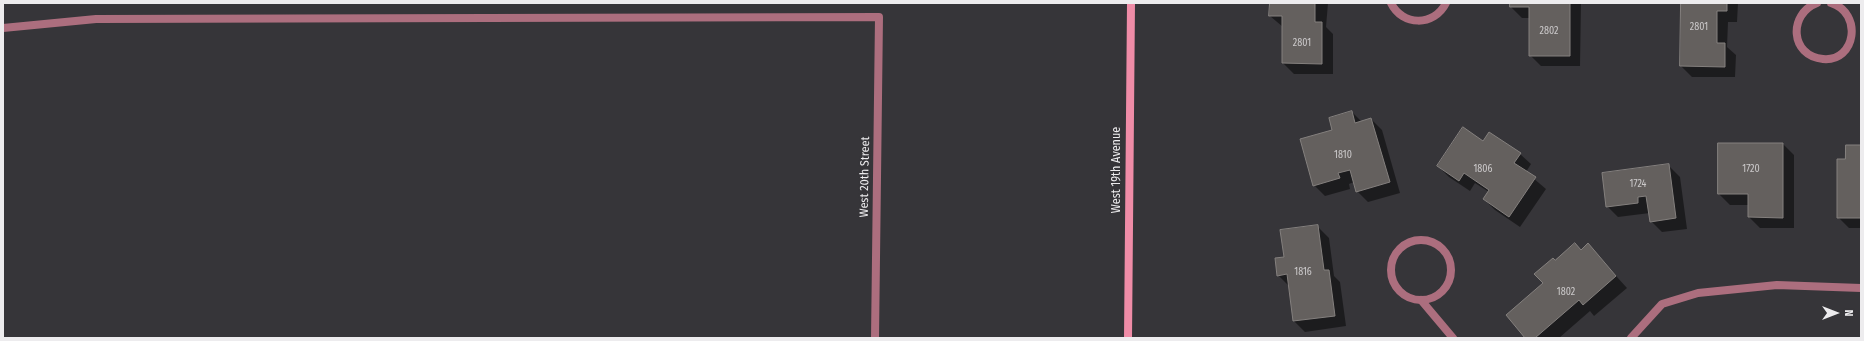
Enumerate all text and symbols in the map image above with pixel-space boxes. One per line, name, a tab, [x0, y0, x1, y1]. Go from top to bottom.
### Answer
house number: 2801	[1690, 21, 1708, 33]
house number: 2802	[1540, 25, 1558, 37]
house number: 2801	[1293, 37, 1311, 49]
street label: West 19th Avenue	[1110, 127, 1124, 213]
street label: West 20th Street	[857, 136, 873, 218]
house number: 1810	[1334, 149, 1352, 161]
house number: 1806	[1473, 163, 1493, 175]
house number: 1720	[1742, 163, 1760, 175]
house number: 1724	[1630, 178, 1646, 190]
house number: 1816	[1294, 266, 1312, 278]
house number: 1802	[1557, 286, 1575, 298]
north arrow	[1816, 293, 1856, 333]
text: N	[1842, 310, 1855, 316]

